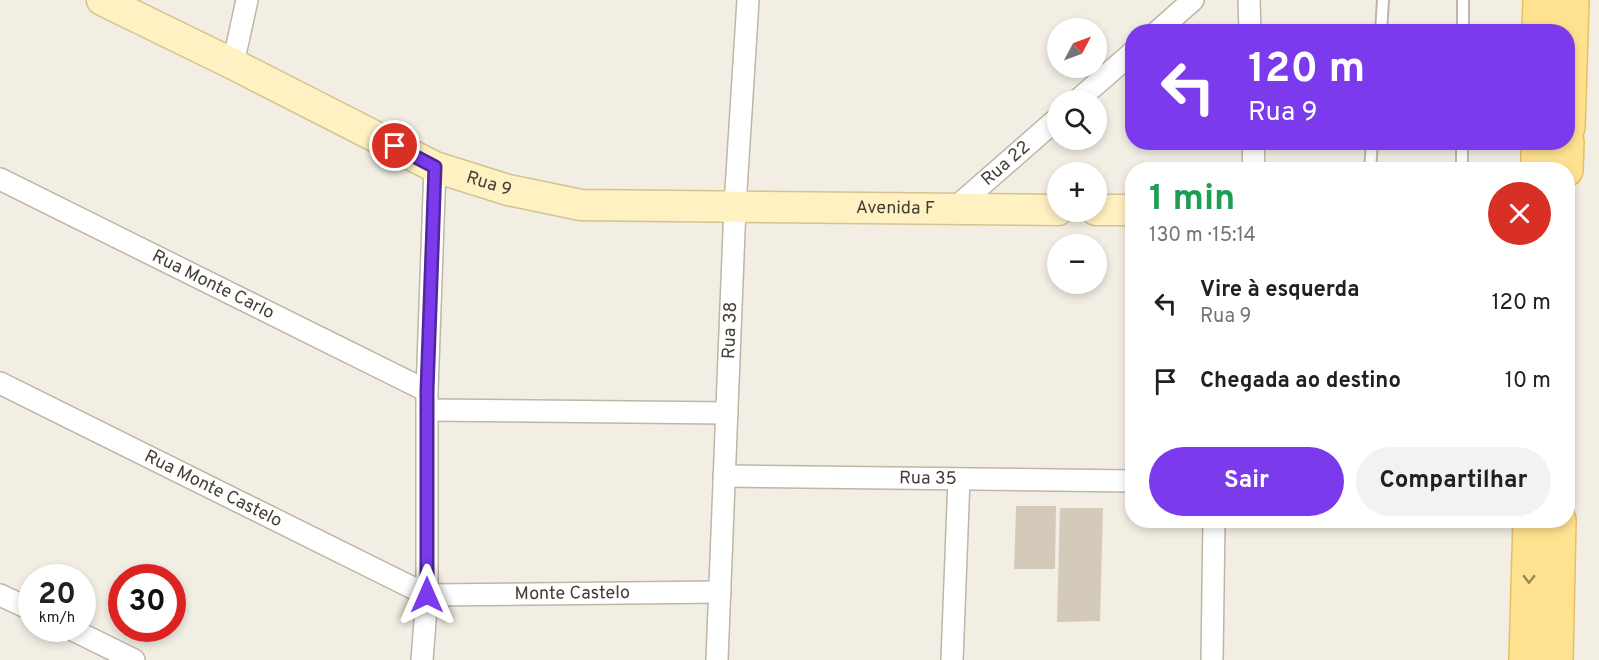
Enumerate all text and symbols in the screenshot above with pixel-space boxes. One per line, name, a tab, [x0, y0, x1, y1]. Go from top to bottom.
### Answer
north arrow	[1047, 18, 1107, 78]
map controls	[1047, 18, 1107, 294]
text: 120 m	[1248, 44, 1365, 97]
icon: left	[1149, 48, 1227, 126]
button: search	[1047, 90, 1107, 150]
text: Rua 9	[1248, 96, 1318, 130]
pin	[369, 120, 420, 171]
icon: arrive	[378, 129, 411, 162]
street label: Rua 22	[977, 136, 1035, 191]
button: +	[1047, 162, 1107, 222]
street label: Rua 9	[463, 166, 514, 202]
text: 1 min	[1149, 177, 1235, 223]
button: close	[1488, 182, 1551, 245]
street label: Avenida F	[856, 196, 935, 220]
text: 130 m · 15:14	[1149, 223, 1256, 249]
button: −	[1047, 234, 1107, 294]
street label: Rua Monte Carlo	[148, 245, 278, 325]
text: Vire à esquerda	[1200, 277, 1359, 304]
icon: left	[1149, 287, 1182, 320]
text: 120 m	[1491, 290, 1551, 317]
street label: Rua 38	[717, 301, 743, 359]
text: Rua 9	[1200, 304, 1252, 330]
icon: arrive	[1149, 365, 1182, 398]
text: Chegada ao destino	[1200, 368, 1401, 395]
text: 10 m	[1505, 368, 1551, 395]
street label: Rua Monte Castelo	[140, 445, 286, 533]
button: Sair	[1149, 447, 1344, 516]
button: Compartilhar	[1356, 447, 1551, 516]
street label: Rua 35	[899, 467, 957, 490]
position arrow	[395, 563, 459, 627]
speed limit sign: 30	[108, 564, 186, 642]
one-way arrow	[1522, 574, 1535, 583]
text: 20	[38, 577, 76, 614]
street label: Monte Castelo	[514, 581, 630, 606]
text: km/h	[39, 609, 75, 628]

